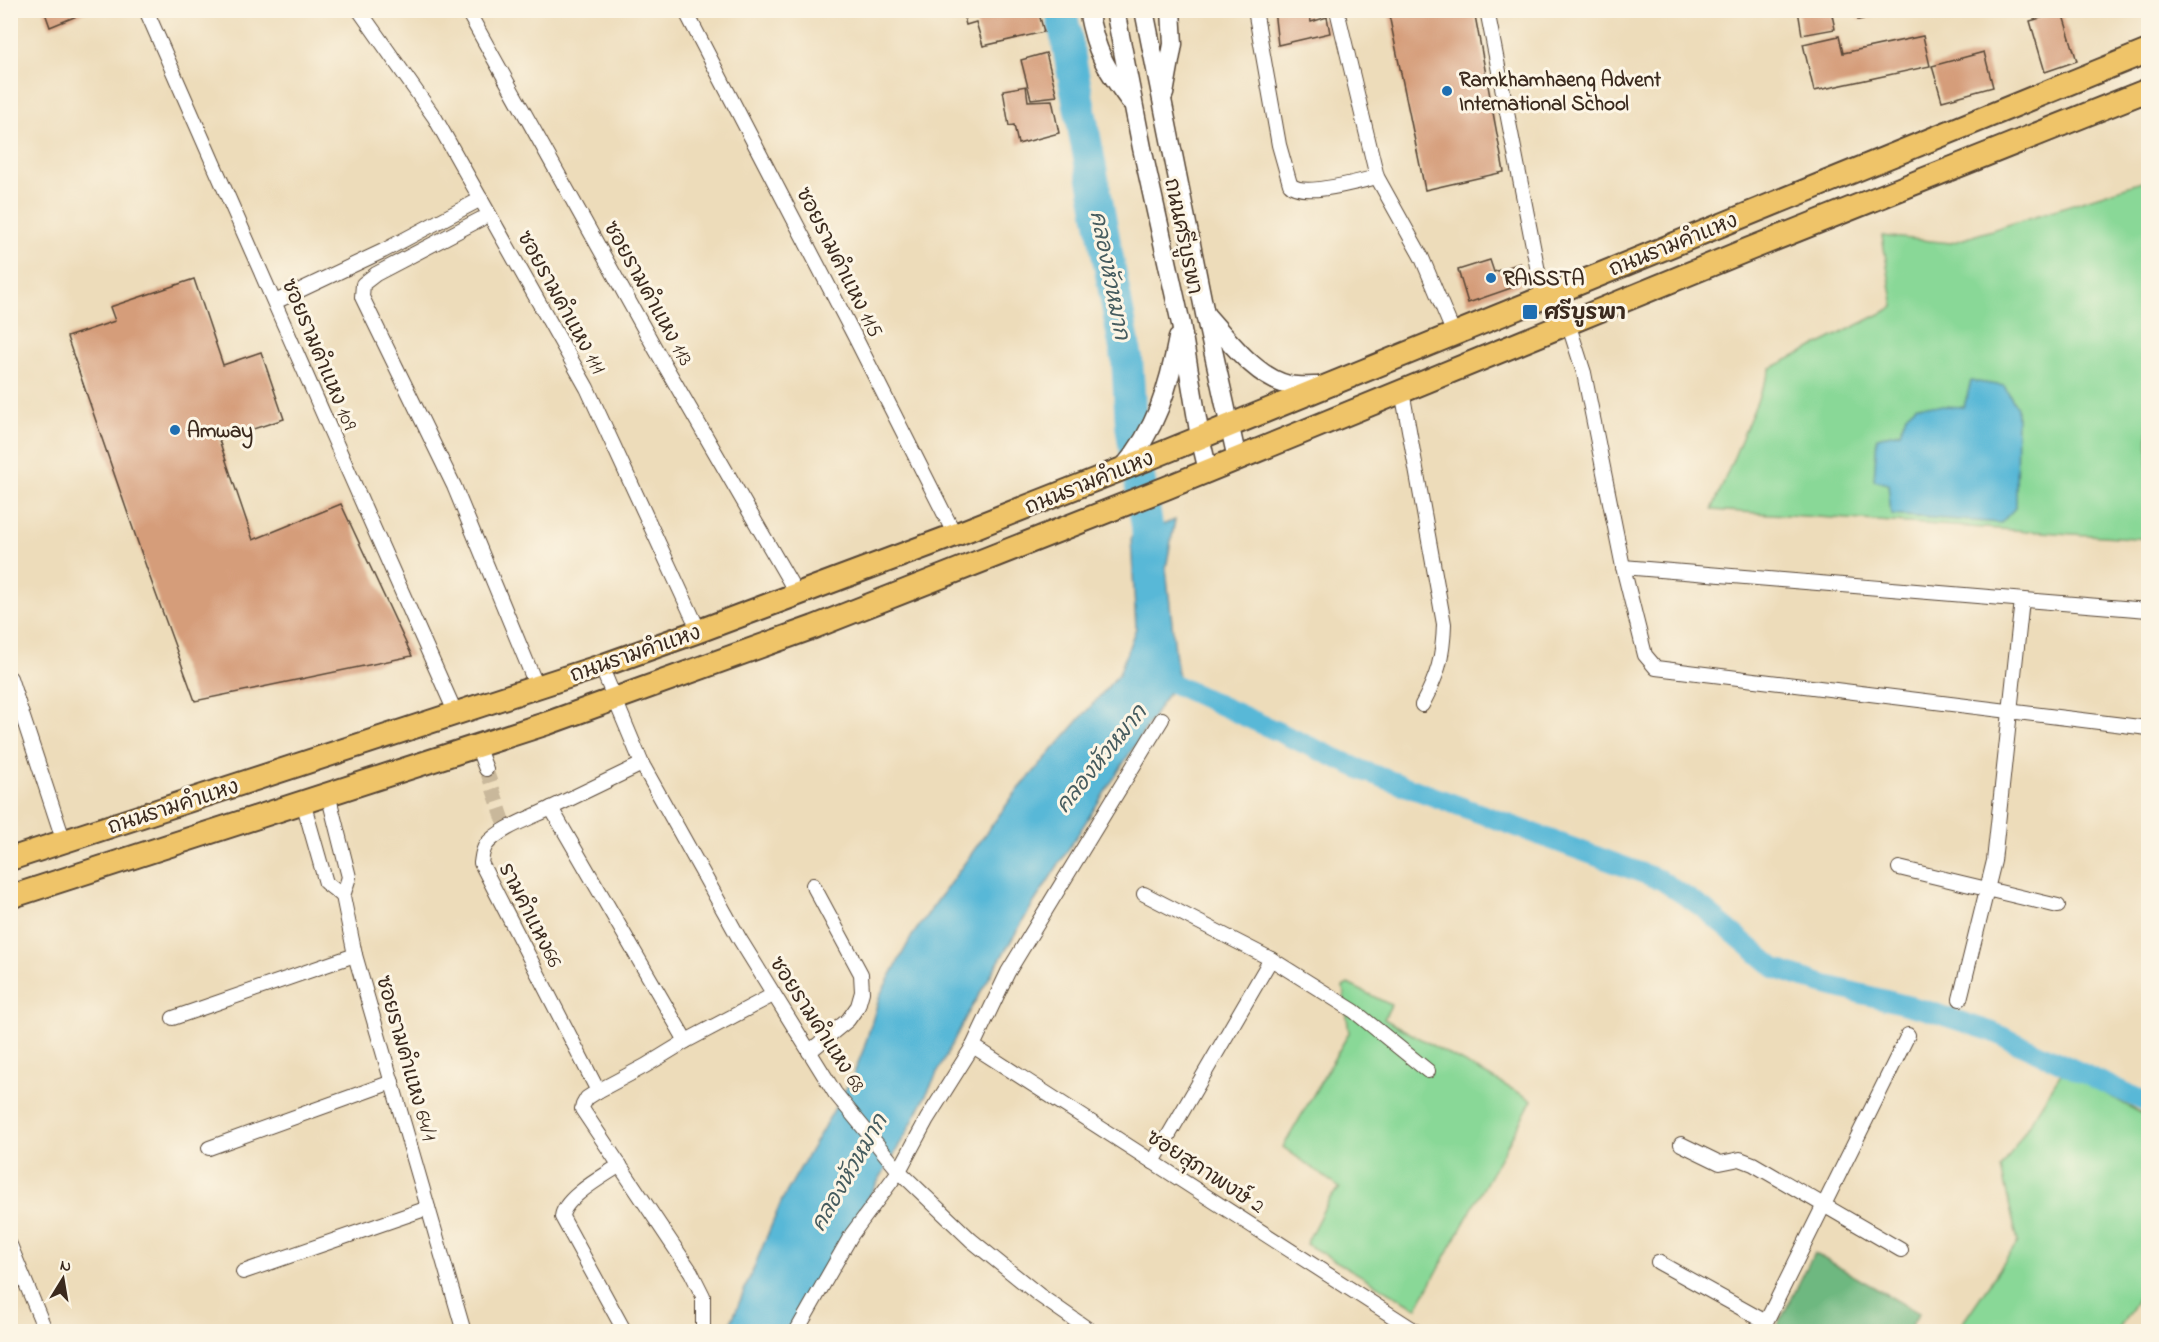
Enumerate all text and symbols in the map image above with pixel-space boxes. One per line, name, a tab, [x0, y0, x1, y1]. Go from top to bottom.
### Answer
place label: Ramkhamhaeng Advent International School	[1459, 66, 1662, 120]
marker: Ramkhamhaeng Advent International School	[1440, 84, 1454, 98]
street label: ถนนศรีบูรพา	[1155, 176, 1209, 297]
street label: ซอยรามคำแหง 115	[787, 183, 889, 343]
street label: ถนนรามคำแหง	[1605, 206, 1743, 285]
water label: คลองหัวหมาก	[1080, 208, 1137, 345]
street label: ซอยรามคำแหง 113	[595, 216, 700, 372]
street label: ซอยรามคำแหง 111	[508, 226, 612, 380]
place label: RAISSTA	[1503, 265, 1584, 295]
marker: RAISSTA	[1484, 271, 1498, 285]
street label: ซอยรามคำแหง 109	[273, 274, 364, 436]
place label: ศรีบูรพา	[1544, 298, 1626, 329]
marker: ศรีบูรพา	[1521, 303, 1539, 321]
place label: Amway	[187, 417, 253, 449]
marker: Amway	[168, 423, 182, 437]
street label: ถนนรามคำแหง	[1021, 444, 1159, 523]
street label: ถนนรามคำแหง	[566, 618, 705, 691]
water label: คลองหัวหมาก	[1049, 698, 1157, 821]
street label: ถนนรามคำแหง	[104, 773, 243, 843]
street label: รามคำแหง66	[490, 858, 568, 973]
street label: ซอยรามคำแหง 68	[761, 951, 872, 1099]
street label: ซอยรามคำแหง 64/1	[367, 972, 443, 1145]
water label: คลองหัวหมาก	[804, 1107, 898, 1238]
street label: ซอยสุภาพงษ์ 2	[1140, 1123, 1270, 1222]
north arrow	[33, 1249, 93, 1309]
text: N	[58, 1253, 73, 1279]

